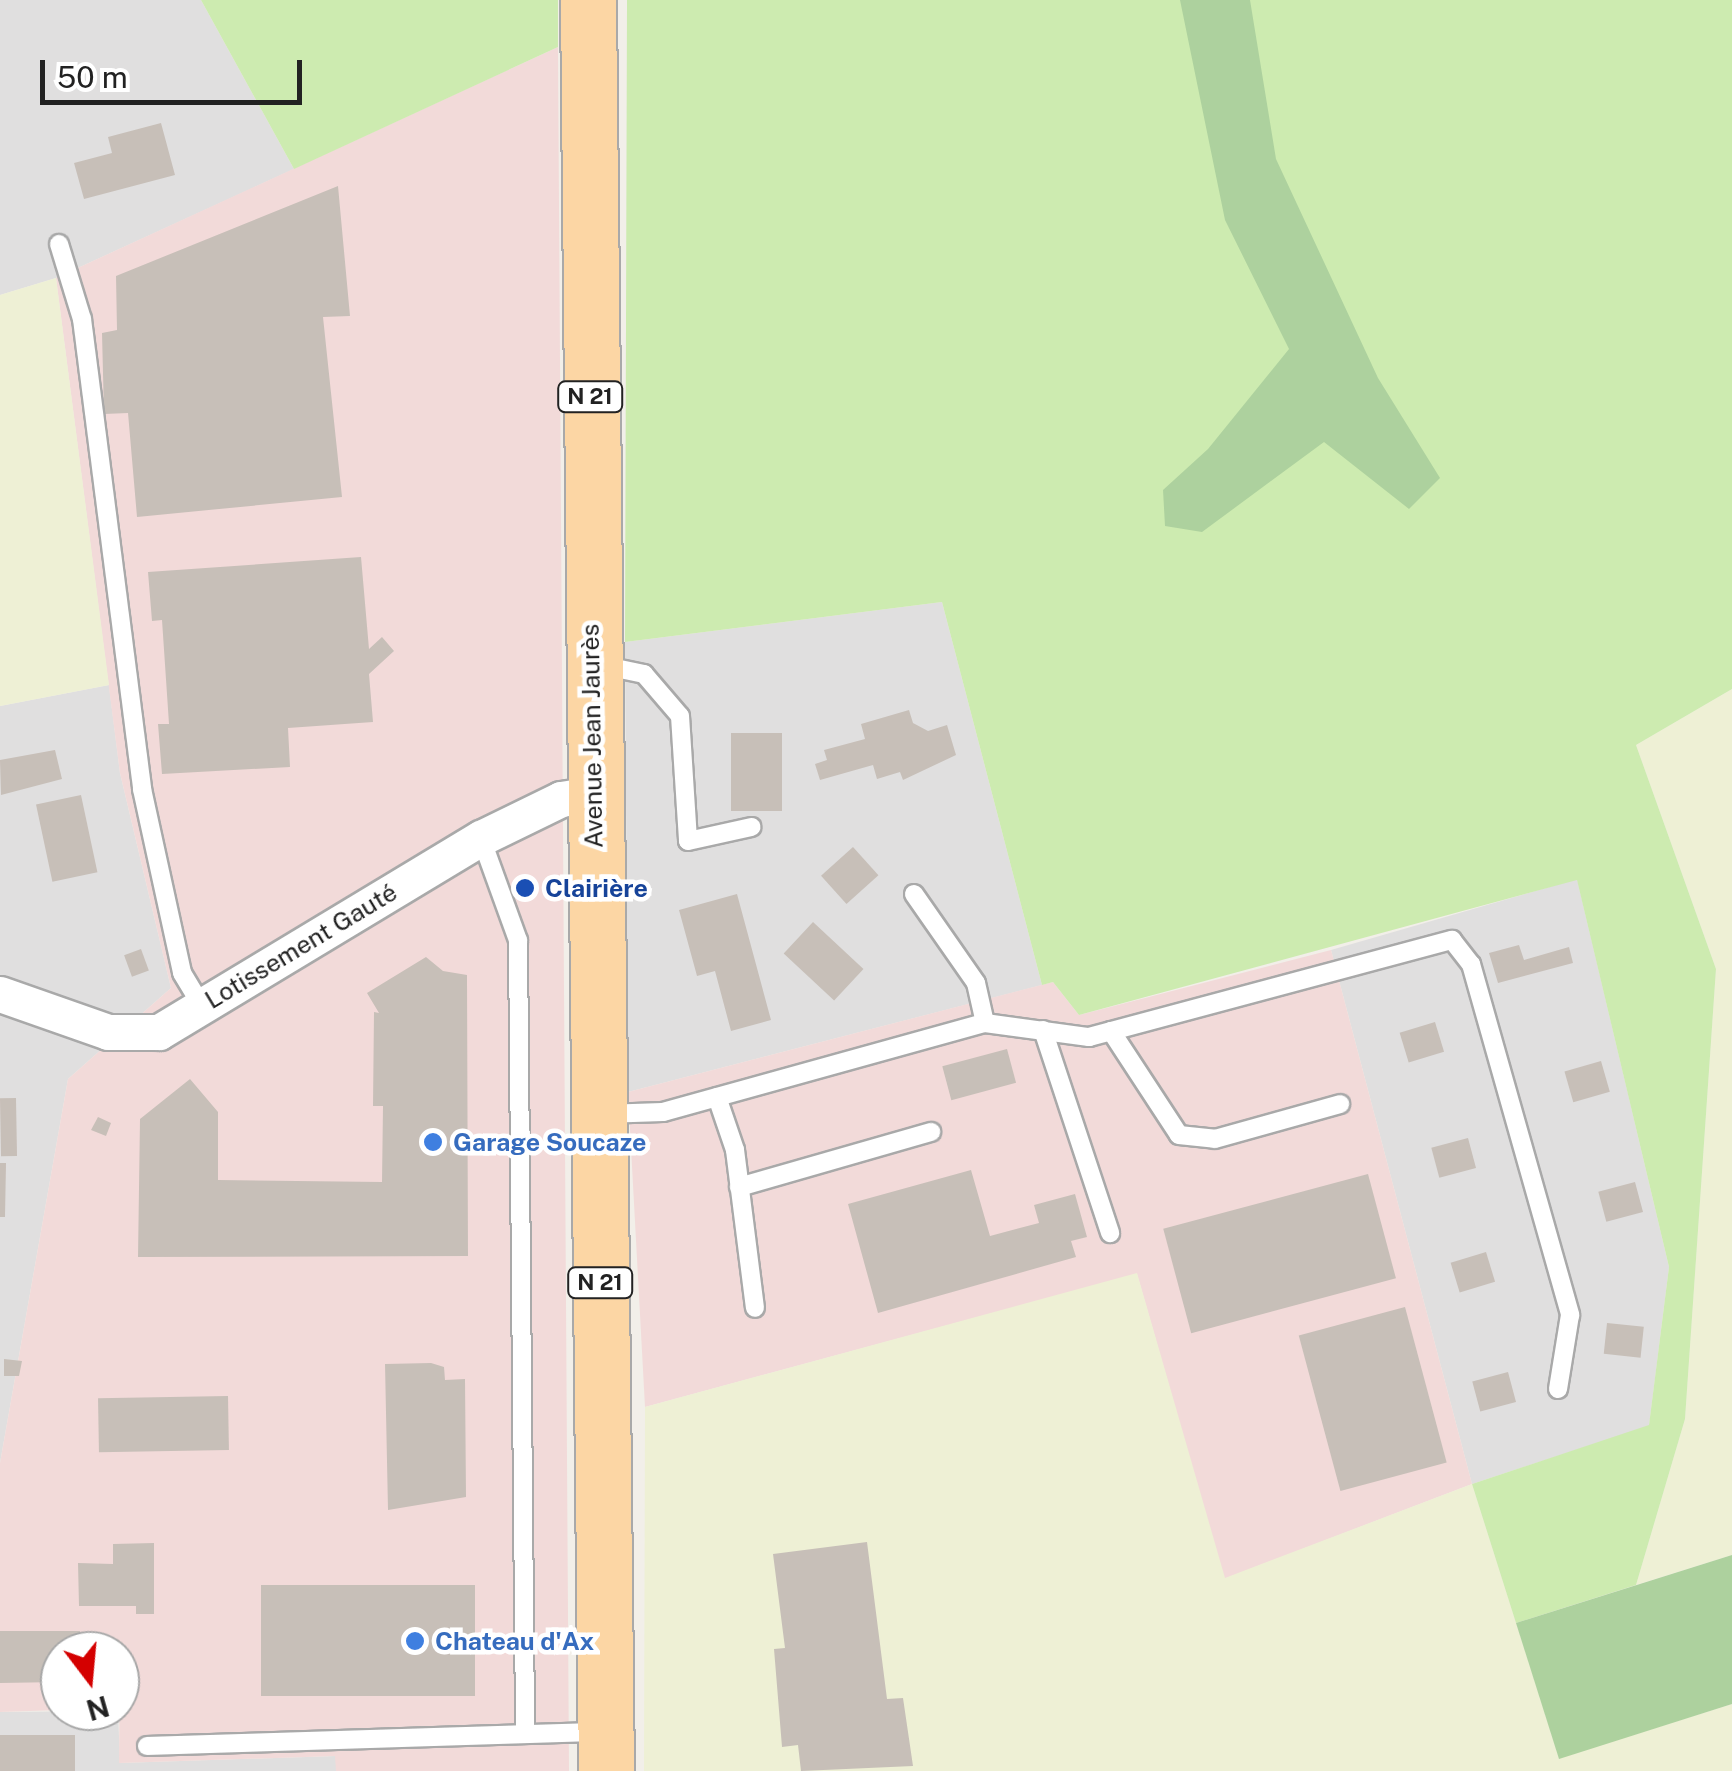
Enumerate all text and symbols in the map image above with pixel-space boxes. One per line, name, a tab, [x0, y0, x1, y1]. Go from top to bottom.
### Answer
scale bar	[45, 40, 308, 102]
text: 50 m	[57, 59, 128, 95]
road number: N 21	[555, 380, 625, 414]
street label: Avenue Jean Jaurès	[575, 624, 609, 848]
place label: Clairière	[545, 873, 648, 903]
street label: Lotissement Gauté	[200, 877, 402, 1015]
marker: Clairière	[514, 877, 536, 899]
place label: Garage Soucaze	[453, 1127, 646, 1157]
marker: Garage Soucaze	[422, 1131, 444, 1153]
road number: N 21	[565, 1266, 635, 1300]
place label: Chateau d'Ax	[435, 1626, 594, 1656]
marker: Chateau d'Ax	[404, 1630, 426, 1652]
north arrow	[40, 1631, 140, 1731]
text: N	[83, 1690, 113, 1727]

